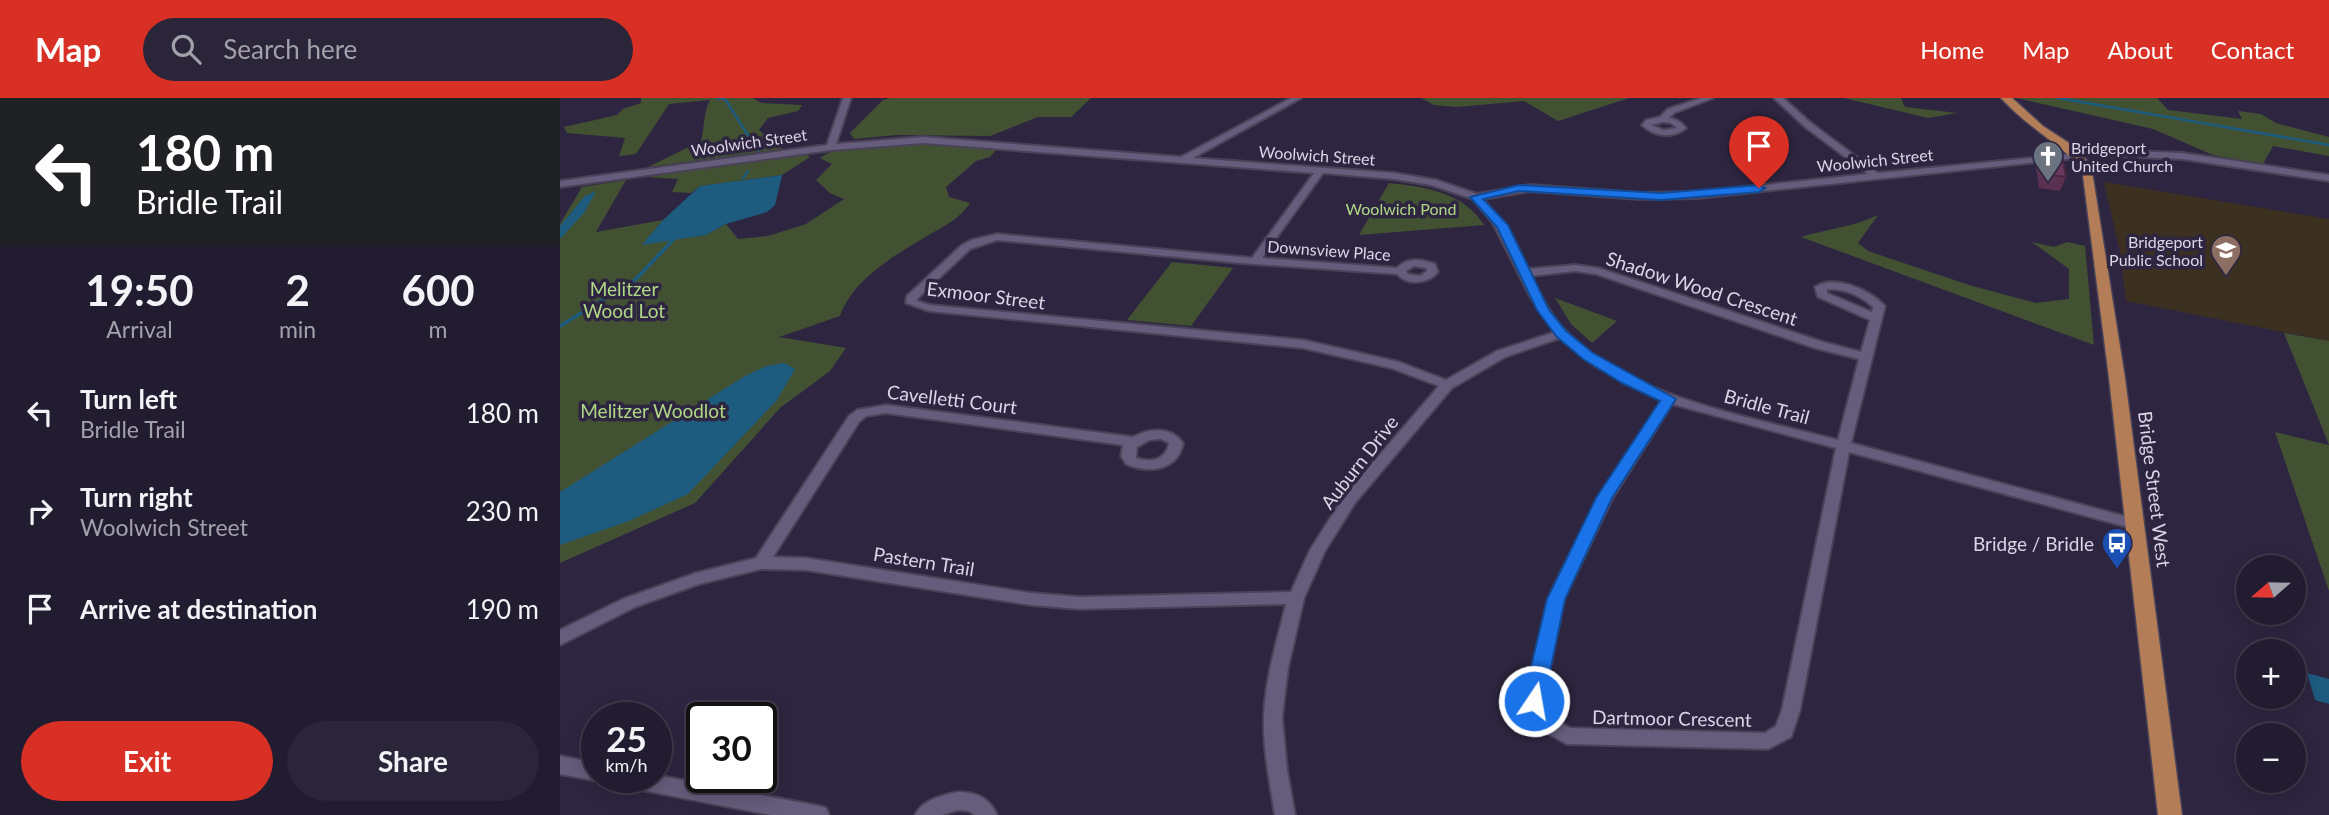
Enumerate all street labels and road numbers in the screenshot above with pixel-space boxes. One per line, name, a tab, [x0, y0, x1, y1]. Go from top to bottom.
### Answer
street label: Woolwich Street	[690, 124, 808, 160]
street label: Woolwich Street	[1258, 141, 1376, 169]
street label: Woolwich Street	[1816, 144, 1934, 176]
street label: Downsview Place	[1267, 236, 1391, 264]
street label: Shadow Wood Crescent	[1603, 246, 1801, 330]
street label: Exmoor Street	[926, 276, 1047, 314]
street label: Cavelletti Court	[886, 380, 1018, 418]
street label: Bridle Trail	[1722, 384, 1812, 428]
street label: Bridge Street West	[2134, 410, 2176, 569]
street label: Auburn Drive	[1315, 411, 1403, 513]
street label: Pastern Trail	[872, 542, 976, 580]
street label: Dartmoor Crescent	[1592, 705, 1752, 731]

